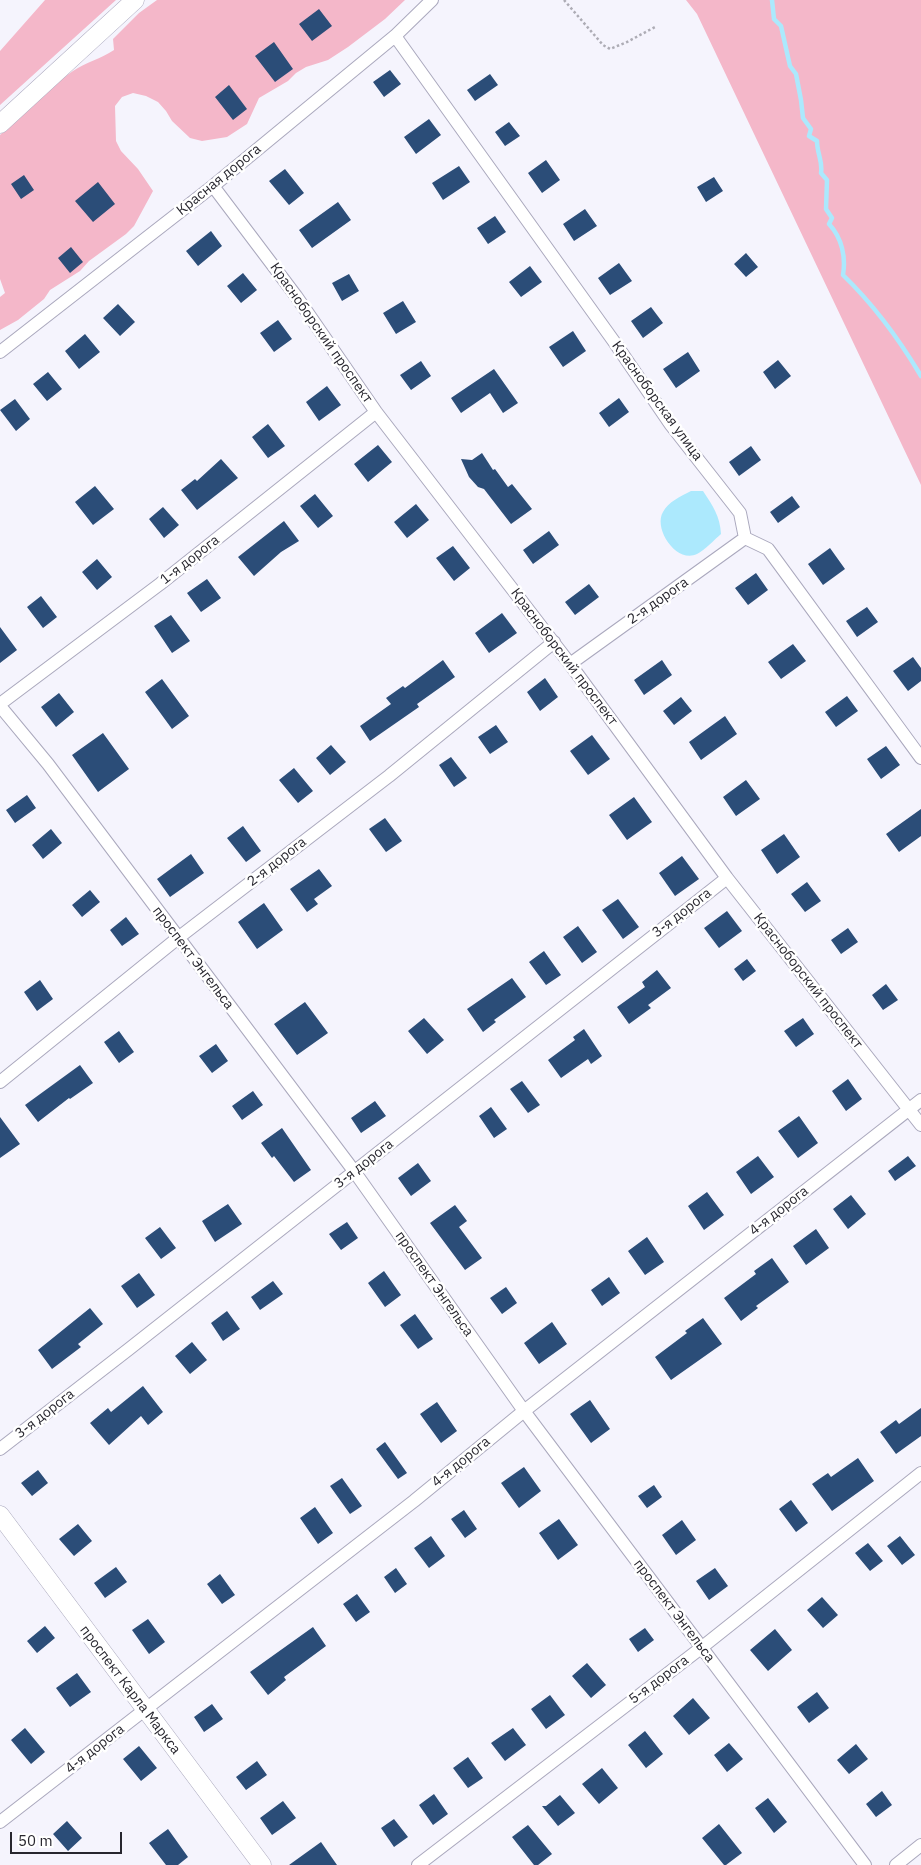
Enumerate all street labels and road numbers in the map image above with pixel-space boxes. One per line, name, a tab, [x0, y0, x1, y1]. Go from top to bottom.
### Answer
street label: Красная дорога	[173, 141, 265, 219]
street label: Красноборский проспект	[266, 260, 376, 406]
street label: Красноборская улица	[608, 338, 706, 464]
street label: 1-я дорога	[157, 532, 223, 588]
street label: 2-я дорога	[624, 574, 692, 628]
street label: Красноборский проспект	[507, 585, 621, 729]
street label: 2-я дорога	[244, 834, 310, 890]
street label: 3-я дорога	[649, 885, 715, 941]
street label: проспект Энгельса	[149, 903, 237, 1013]
street label: Красноборский проспект	[750, 910, 866, 1052]
street label: 3-я дорога	[331, 1136, 397, 1192]
street label: 4-я дорога	[746, 1183, 812, 1239]
street label: проспект Энгельса	[391, 1228, 477, 1340]
street label: 3-я дорога	[12, 1386, 78, 1442]
street label: 4-я дорога	[428, 1433, 494, 1491]
street label: проспект Энгельса	[630, 1556, 718, 1666]
street label: проспект Карла Маркса	[76, 1622, 184, 1758]
street label: 5-я дорога	[626, 1652, 692, 1708]
street label: 4-я дорога	[62, 1721, 128, 1777]

